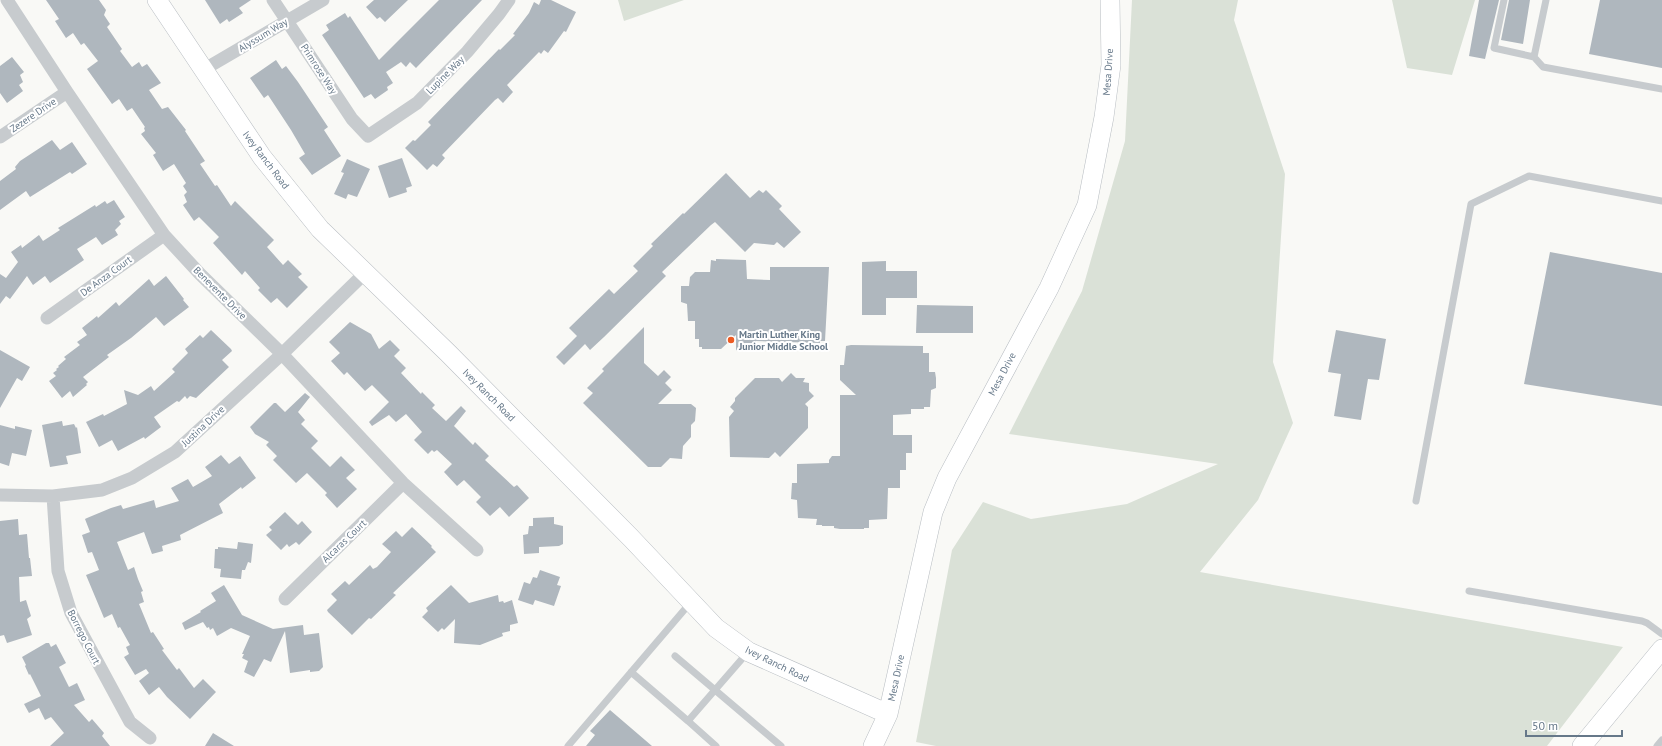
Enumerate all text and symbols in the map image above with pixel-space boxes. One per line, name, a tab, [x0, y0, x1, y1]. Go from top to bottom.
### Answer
street label: Alyssum Way	[236, 15, 290, 55]
street label: Primrose Way	[298, 41, 340, 97]
street label: Mesa Drive	[1100, 48, 1116, 96]
street label: Lupine Way	[423, 53, 467, 97]
street label: Zezere Drive	[7, 95, 59, 135]
street label: Ivey Ranch Road	[240, 128, 292, 192]
street label: De Anza Court	[78, 253, 135, 299]
street label: Benevente Drive	[191, 264, 249, 322]
place label: Martin Luther King Junior Middle School	[738, 328, 828, 353]
marker: Martin Luther King Junior Middle School	[726, 335, 736, 345]
street label: Mesa Drive	[985, 350, 1019, 398]
street label: Ivey Ranch Road	[460, 366, 518, 424]
street label: Justina Drive	[178, 403, 227, 450]
street label: Alcaras Court	[319, 516, 369, 565]
street label: Borrego Court	[65, 608, 104, 667]
street label: Ivey Ranch Road	[743, 643, 811, 685]
street label: Mesa Drive	[885, 654, 907, 702]
scale bar	[1526, 712, 1622, 738]
text: 50 m	[1532, 718, 1558, 733]

